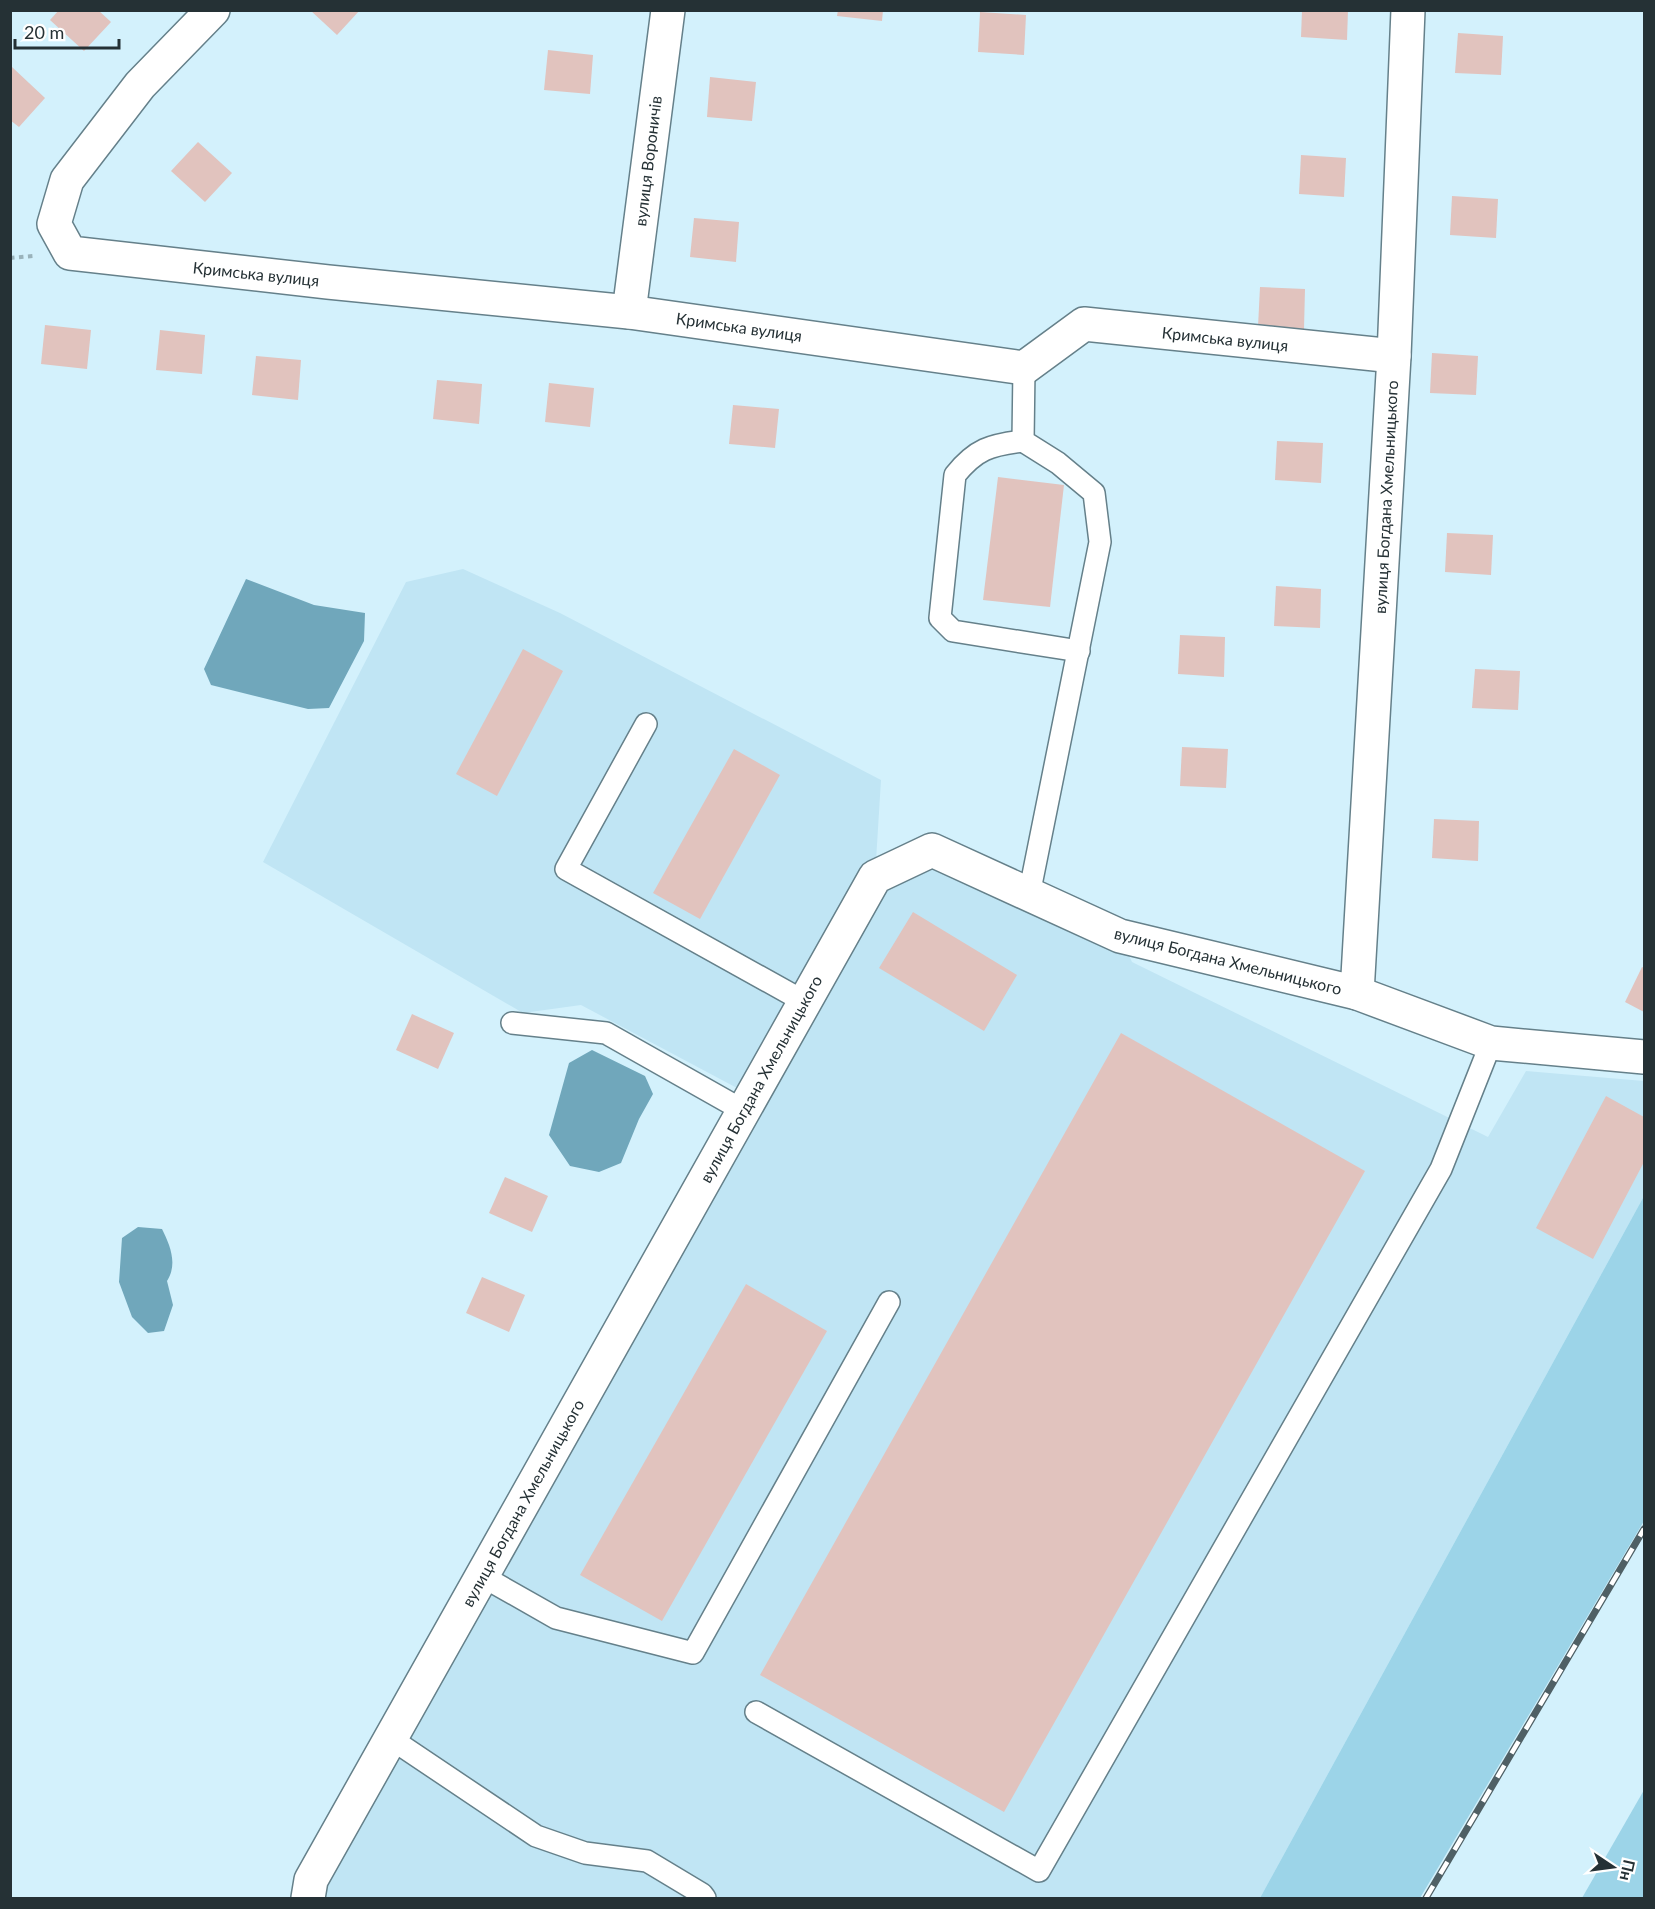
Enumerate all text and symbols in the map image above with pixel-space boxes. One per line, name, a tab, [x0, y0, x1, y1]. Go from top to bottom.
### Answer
scale bar	[15, 12, 118, 50]
text: 20 m	[24, 21, 64, 43]
street label: вулиця Вороничів	[630, 95, 665, 227]
street label: Кримська вулиця	[192, 257, 320, 290]
street label: Кримська вулиця	[675, 308, 803, 345]
street label: Кримська вулиця	[1161, 322, 1289, 355]
street label: вулиця Богдана Хмельницького	[1370, 380, 1401, 614]
street label: вулиця Богдана Хмельницького	[1112, 923, 1344, 998]
street label: вулиця Богдана Хмельницького	[696, 972, 826, 1186]
street label: вулиця Богдана Хмельницького	[458, 1396, 588, 1610]
north arrow	[1583, 1837, 1643, 1897]
text: Пн	[1616, 1858, 1640, 1883]

